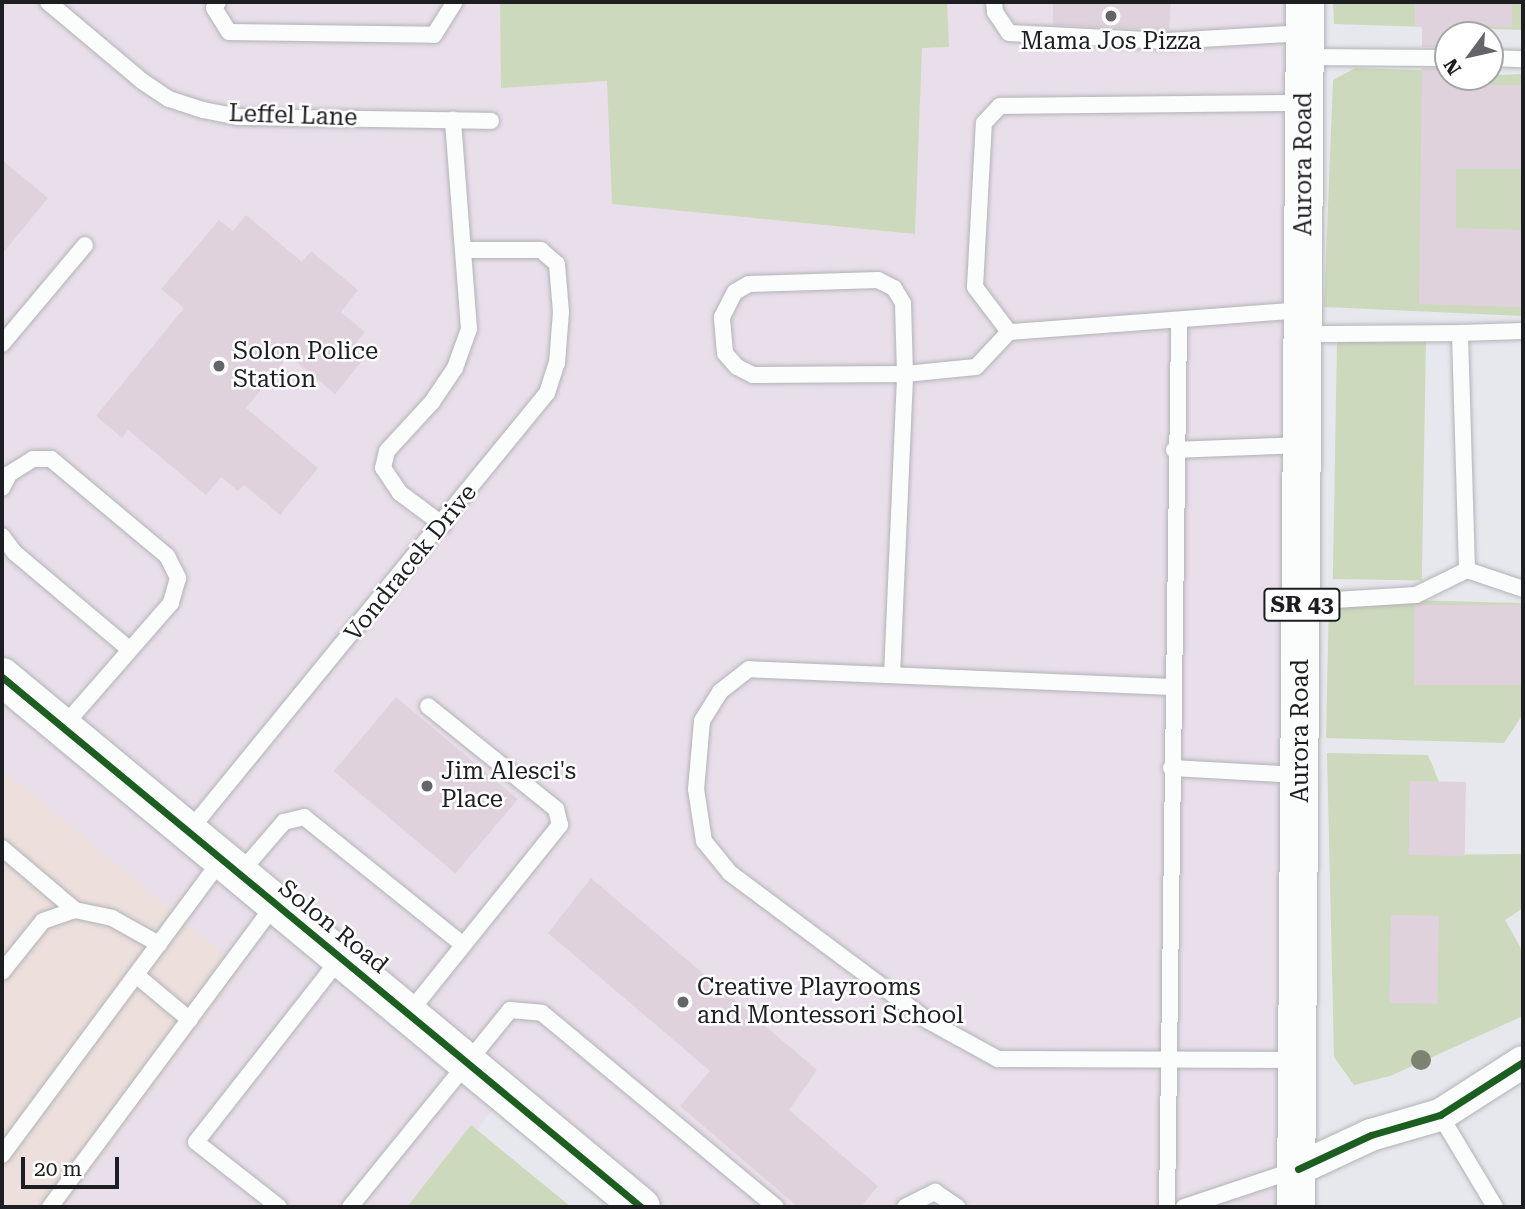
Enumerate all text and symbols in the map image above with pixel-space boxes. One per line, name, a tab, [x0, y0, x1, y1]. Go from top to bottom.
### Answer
marker: Mama Jos Pizza	[1103, 8, 1119, 24]
north arrow	[1434, 21, 1504, 91]
place label: Mama Jos Pizza	[1021, 28, 1201, 56]
text: N	[1439, 54, 1466, 79]
street label: Aurora Road	[1290, 92, 1318, 236]
street label: Leffel Lane	[228, 99, 358, 133]
place label: Solon Police Station	[233, 338, 378, 394]
marker: Solon Police Station	[211, 358, 227, 374]
street label: Vondracek Drive	[339, 479, 483, 647]
road number: SR 43	[1262, 586, 1342, 624]
street label: Aurora Road	[1287, 659, 1315, 803]
place label: Jim Alesci's Place	[441, 758, 576, 814]
marker: Jim Alesci's Place	[419, 778, 435, 794]
street label: Solon Road	[272, 874, 394, 980]
place label: Creative Playrooms and Montessori School	[697, 974, 964, 1030]
marker: Creative Playrooms and Montessori School	[675, 994, 691, 1010]
scale bar	[24, 1142, 122, 1186]
text: 20 m	[34, 1157, 82, 1181]

